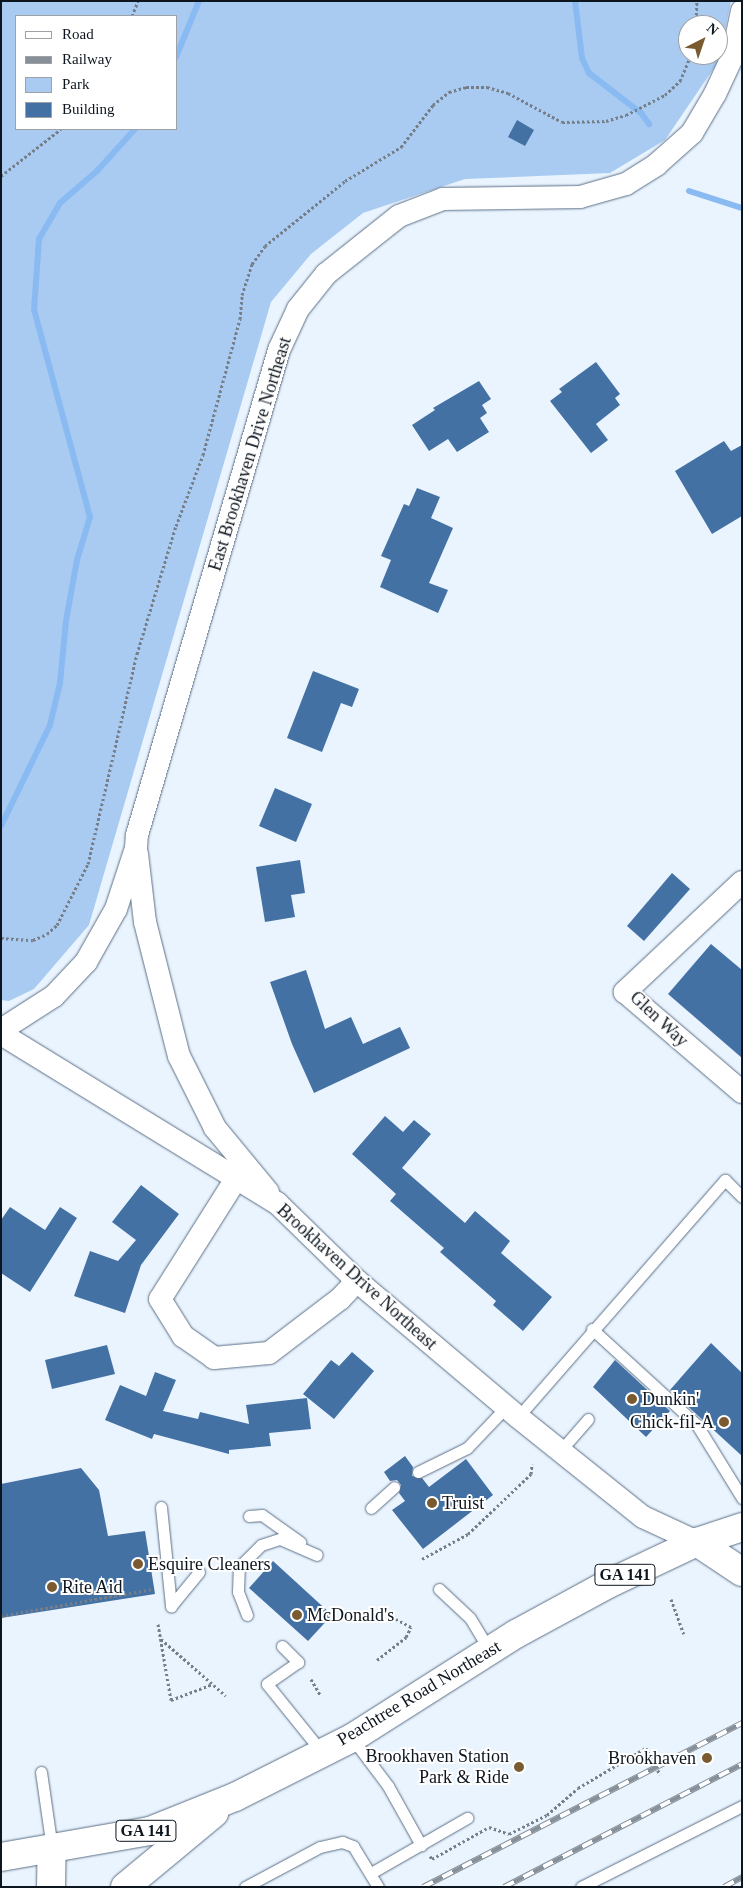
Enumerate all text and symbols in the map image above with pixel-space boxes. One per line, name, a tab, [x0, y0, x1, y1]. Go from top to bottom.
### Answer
legend	[15, 15, 178, 130]
north arrow	[678, 15, 728, 65]
text: N	[704, 20, 721, 38]
text: Road	[62, 26, 94, 42]
text: Railway	[62, 51, 112, 67]
text: Park	[62, 76, 90, 92]
text: Building	[62, 101, 115, 117]
street label: East Brookhaven Drive Northeast	[204, 334, 296, 574]
street label: Glen Way	[625, 987, 693, 1051]
street label: Brookhaven Drive Northeast	[273, 1199, 441, 1355]
place label: Dunkin'	[642, 1388, 699, 1410]
marker: Dunkin'	[626, 1393, 638, 1405]
place label: Chick-fil-A	[630, 1411, 714, 1433]
marker: Chick-fil-A	[718, 1416, 730, 1428]
place label: Truist	[442, 1492, 484, 1514]
marker: Truist	[426, 1497, 438, 1509]
place label: Esquire Cleaners	[148, 1553, 270, 1575]
marker: Esquire Cleaners	[132, 1558, 144, 1570]
road number: GA 141	[594, 1562, 656, 1588]
place label: Rite Aid	[62, 1576, 123, 1598]
marker: Rite Aid	[46, 1581, 58, 1593]
place label: McDonald's	[307, 1604, 394, 1626]
marker: McDonald's	[291, 1609, 303, 1621]
street label: Peachtree Road Northeast	[333, 1636, 505, 1750]
place label: Brookhaven Station Park & Ride	[366, 1746, 509, 1788]
place label: Brookhaven	[608, 1747, 696, 1769]
marker: Brookhaven	[700, 1751, 714, 1765]
marker: Brookhaven Station Park & Ride	[513, 1761, 525, 1773]
road number: GA 141	[115, 1818, 177, 1844]

